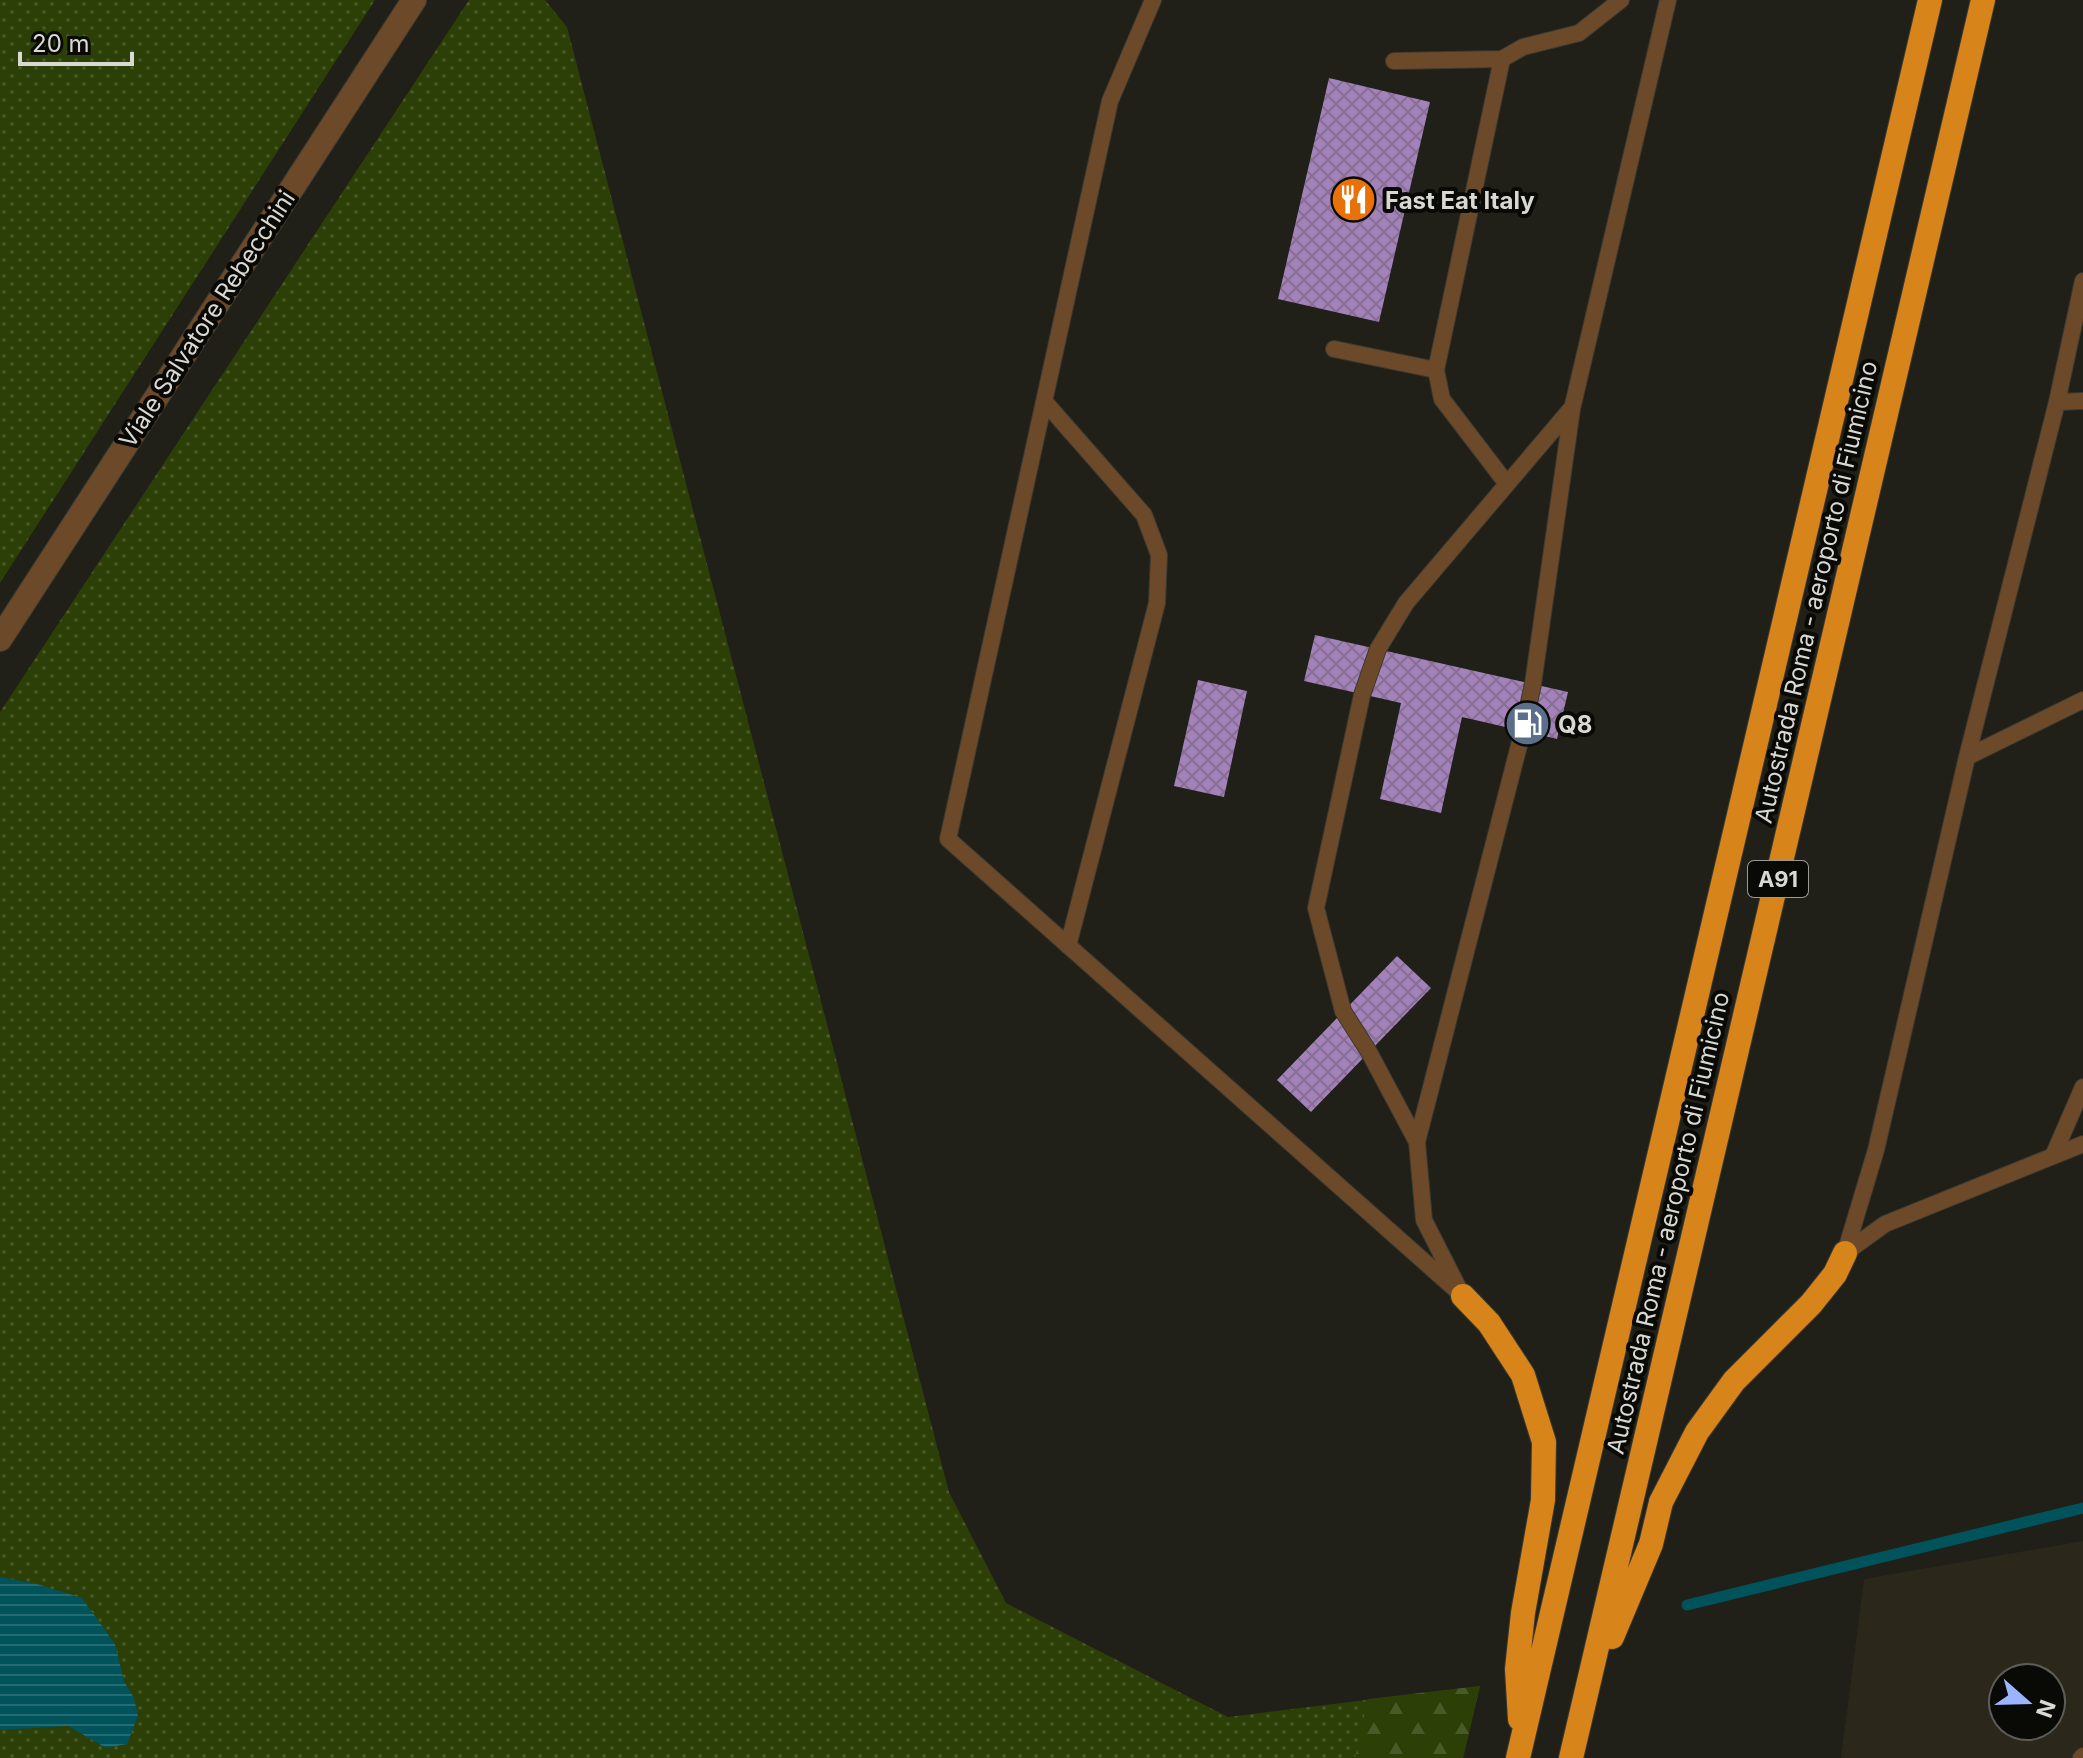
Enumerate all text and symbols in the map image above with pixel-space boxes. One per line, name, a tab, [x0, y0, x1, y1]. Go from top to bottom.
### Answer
scale bar	[20, 16, 132, 66]
text: 20 m	[32, 29, 90, 58]
restaurant icon: Fast Eat Italy	[1330, 176, 1378, 224]
street label: Viale Salvatore Rebecchini	[113, 185, 301, 453]
place label: Fast Eat Italy	[1385, 186, 1535, 215]
street label: Autostrada Roma - aeroporto di Fiumicino	[1749, 358, 1883, 826]
fuel station icon: Q8	[1503, 700, 1551, 748]
place label: Q8	[1558, 710, 1592, 739]
road number: A91	[1748, 861, 1808, 897]
street label: Autostrada Roma - aeroporto di Fiumicino	[1601, 989, 1735, 1457]
north arrow	[1987, 1662, 2067, 1742]
text: N	[2031, 1697, 2061, 1721]

